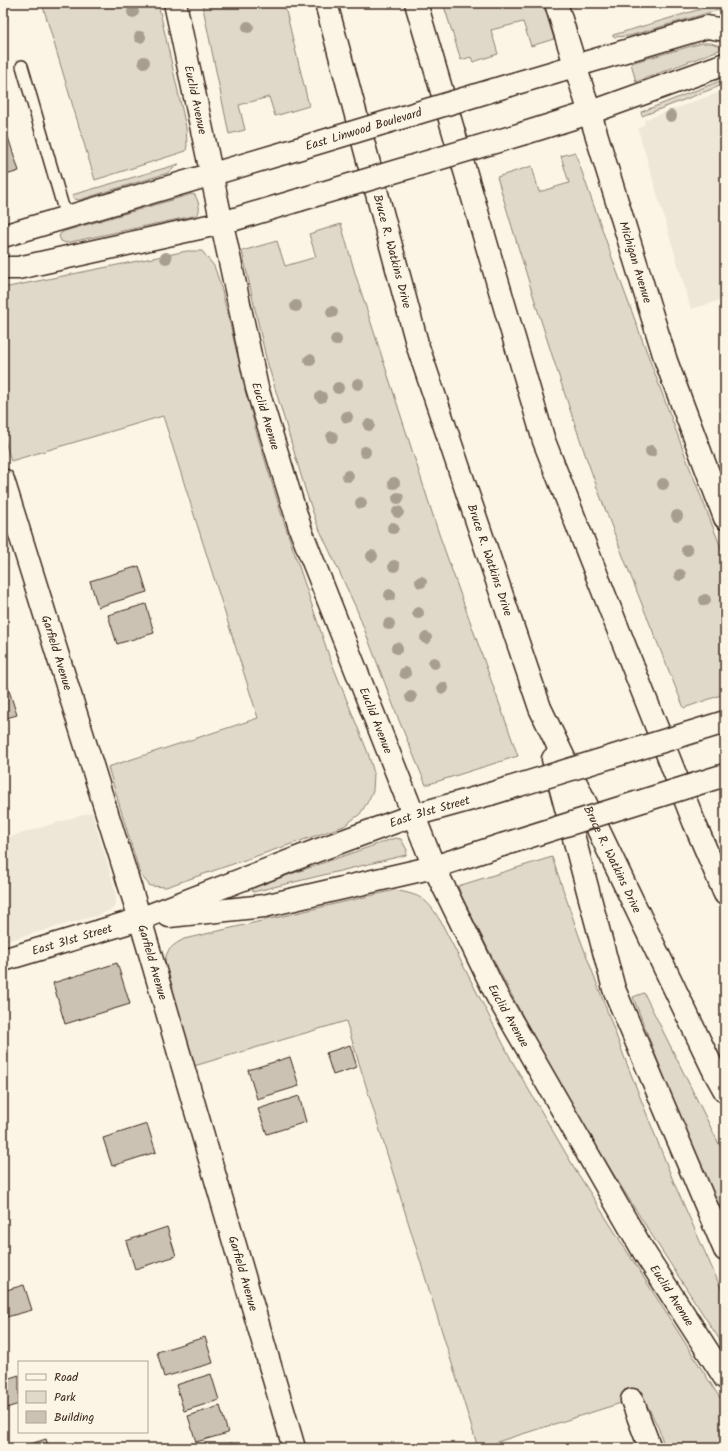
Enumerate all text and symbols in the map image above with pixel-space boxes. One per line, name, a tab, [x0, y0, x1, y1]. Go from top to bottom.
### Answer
street label: Euclid Avenue	[179, 64, 212, 137]
street label: East Linwood Boulevard	[303, 103, 425, 156]
street label: Bruce R. Watkins Drive	[368, 192, 416, 311]
street label: Michigan Avenue	[614, 219, 657, 306]
street label: Euclid Avenue	[246, 381, 285, 453]
street label: Bruce R. Watkins Drive	[462, 502, 517, 619]
street label: Garfield Avenue	[36, 613, 77, 693]
street label: Euclid Avenue	[354, 685, 397, 757]
street label: East 31st Street	[387, 791, 472, 833]
street label: Bruce R. Watkins Drive	[578, 803, 646, 917]
street label: East 31st Street	[30, 919, 115, 961]
street label: Garfield Avenue	[132, 922, 172, 1003]
street label: Euclid Avenue	[483, 981, 534, 1052]
street label: Garfield Avenue	[223, 1234, 263, 1314]
street label: Euclid Avenue	[645, 1261, 699, 1331]
legend	[18, 1361, 148, 1433]
text: Road	[54, 1368, 79, 1387]
text: Park	[54, 1388, 76, 1407]
text: Building	[54, 1408, 94, 1427]

